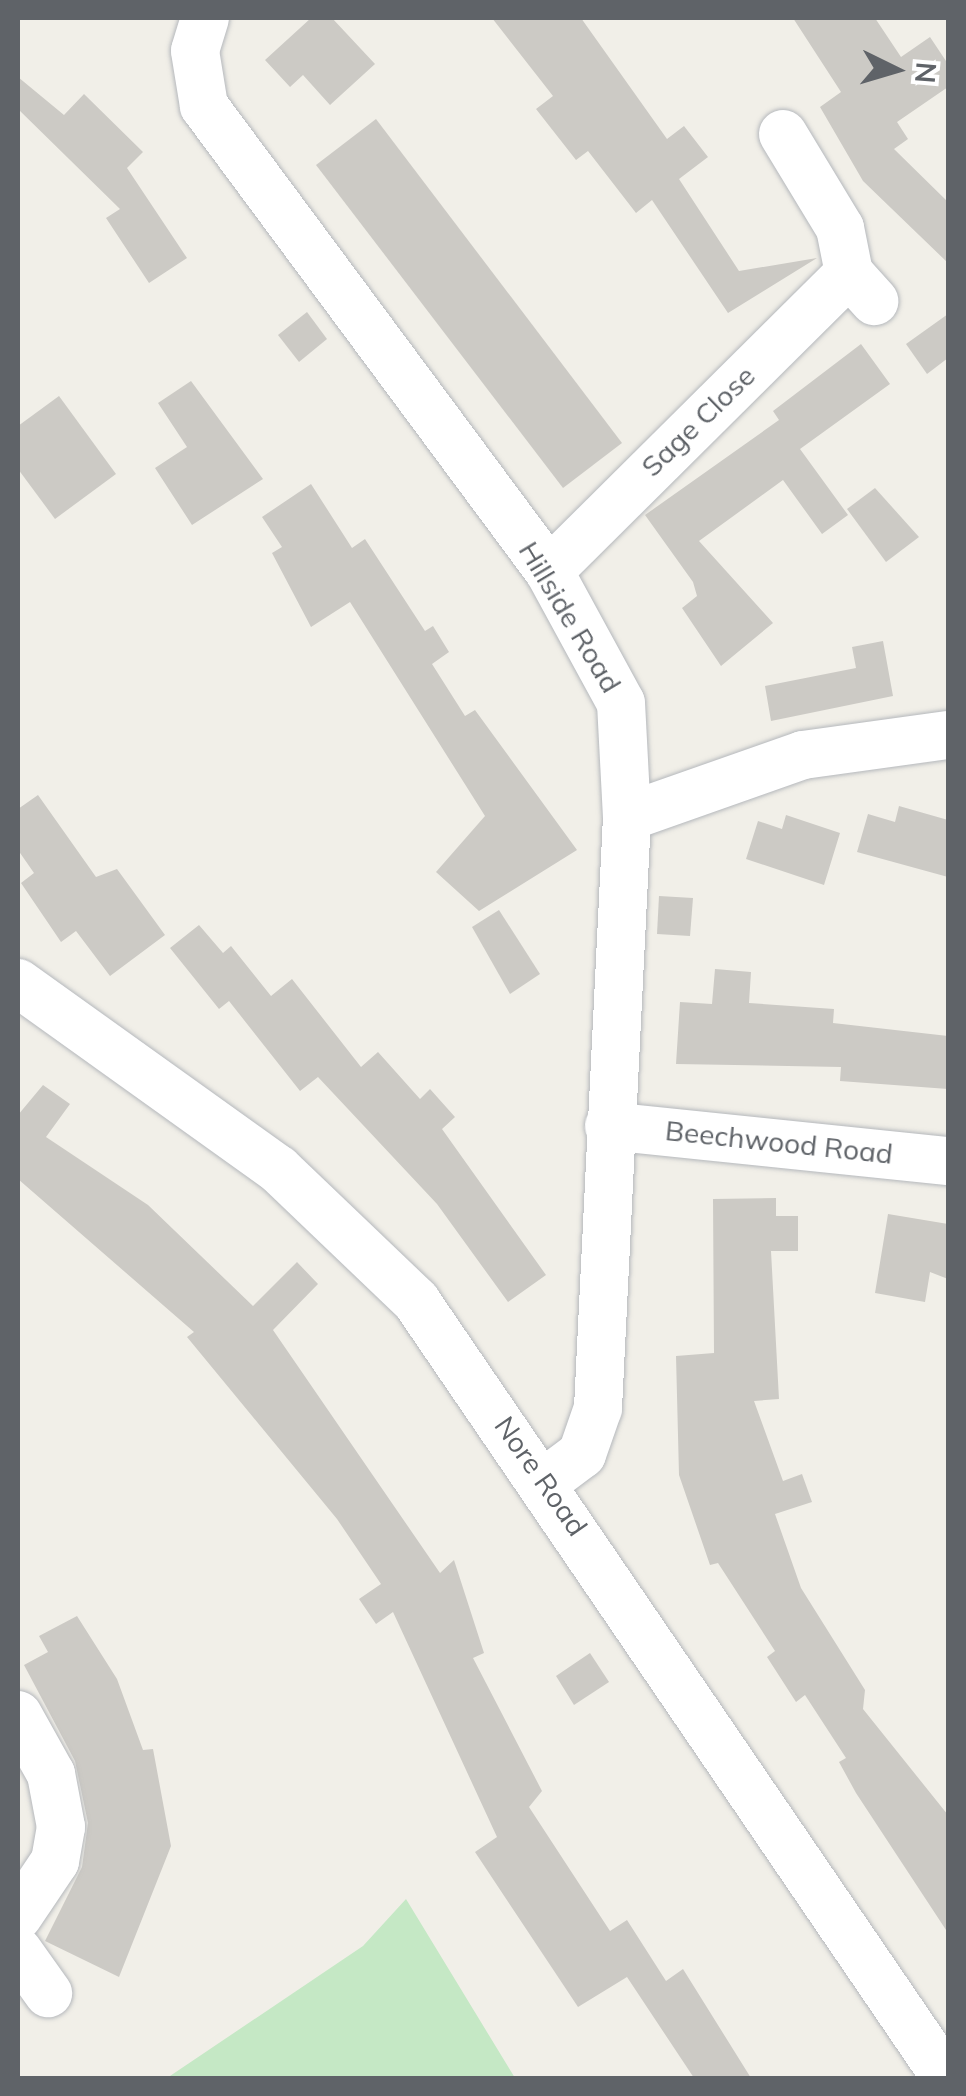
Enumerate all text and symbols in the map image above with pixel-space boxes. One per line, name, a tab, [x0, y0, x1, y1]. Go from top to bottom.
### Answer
north arrow	[846, 20, 946, 120]
text: N	[908, 61, 945, 85]
street label: Sage Close	[634, 359, 762, 483]
street label: Hillside Road	[512, 535, 628, 699]
street label: Beechwood Road	[664, 1113, 894, 1171]
street label: Nore Road	[488, 1410, 594, 1542]

